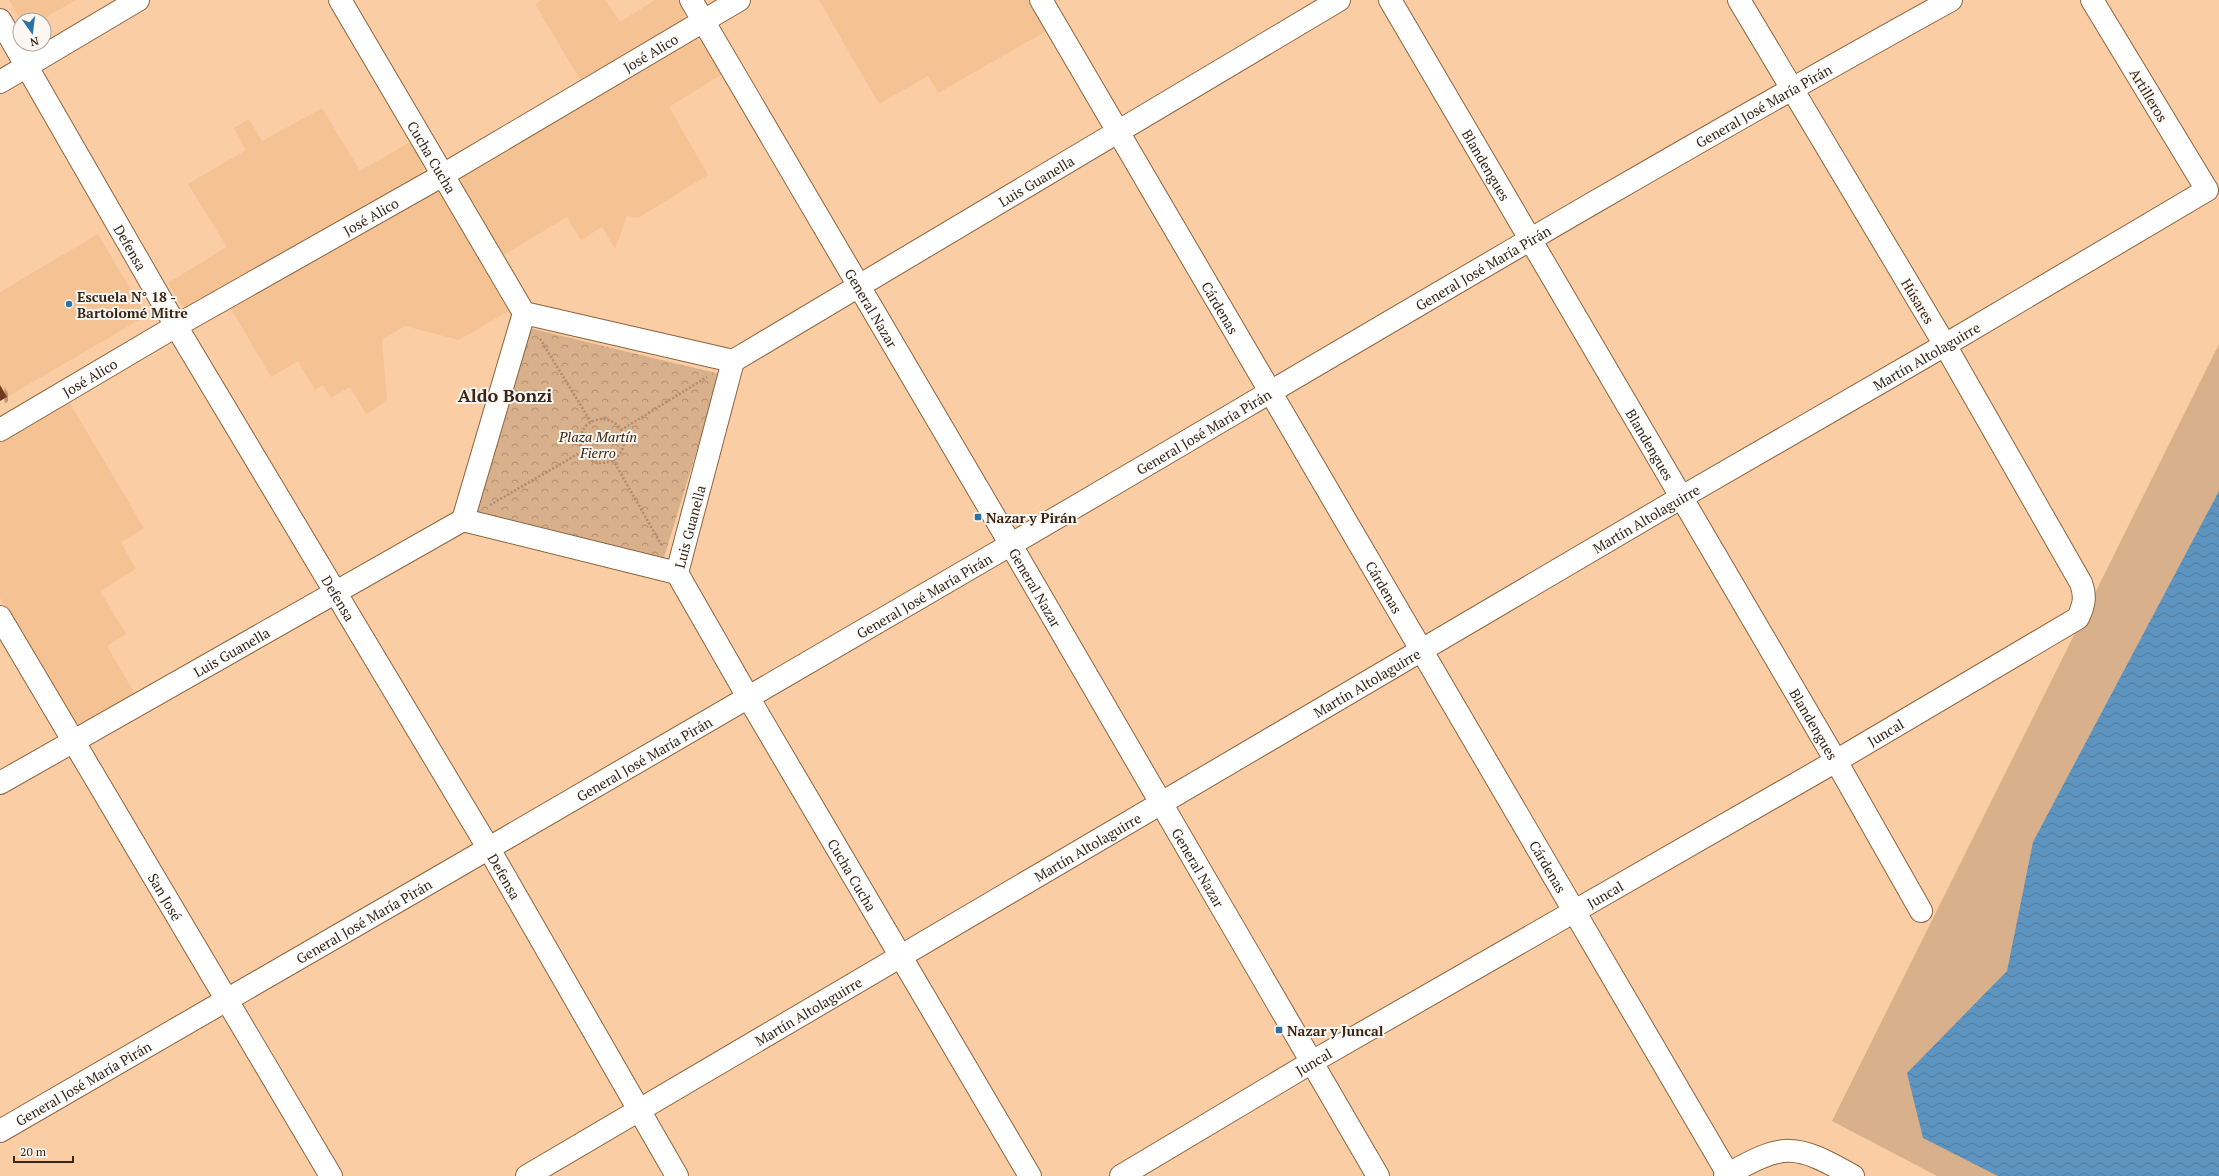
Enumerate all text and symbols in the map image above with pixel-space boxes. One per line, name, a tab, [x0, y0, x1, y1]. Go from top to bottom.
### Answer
north arrow	[12, 12, 52, 52]
street label: José Alico	[619, 29, 682, 76]
text: N	[28, 34, 40, 50]
street label: General José María Pirán	[1692, 59, 1836, 152]
street label: Artilleros	[2126, 65, 2172, 125]
street label: Cucha Cucha	[403, 117, 461, 197]
street label: Blandengues	[1458, 125, 1515, 204]
street label: Luis Guanella	[994, 151, 1077, 210]
street label: José Alico	[339, 193, 402, 239]
street label: General José María Pirán	[1412, 220, 1555, 314]
street label: Defensa	[110, 221, 151, 274]
street label: General Nazar	[841, 265, 903, 351]
street label: Húsares	[1897, 275, 1939, 327]
street label: Cárdenas	[1198, 278, 1243, 337]
place label: Escuela N° 18 - Bartolomé Mitre	[77, 287, 188, 322]
marker: Escuela N° 18 - Bartolomé Mitre	[64, 299, 74, 309]
street label: Martín Altolaguirre	[1869, 317, 1983, 394]
street label: José Alico	[59, 353, 121, 401]
district label: Aldo Bonzi	[458, 383, 552, 407]
street label: General José María Pirán	[1132, 384, 1275, 479]
street label: Blandengues	[1622, 405, 1679, 484]
park label: Plaza Martín Fierro	[558, 427, 637, 462]
street label: Martín Altolaguirre	[1589, 479, 1703, 557]
street label: Luis Guanella	[669, 483, 709, 570]
place label: Nazar y Pirán	[986, 508, 1077, 527]
marker: Nazar y Pirán	[973, 512, 983, 522]
street label: General Nazar	[1005, 544, 1066, 631]
street label: General José María Pirán	[853, 548, 996, 642]
street label: Cárdenas	[1362, 557, 1407, 617]
street label: Defensa	[318, 572, 360, 624]
street label: Luis Guanella	[190, 622, 273, 681]
street label: Martín Altolaguirre	[1310, 644, 1424, 721]
street label: Blandengues	[1786, 685, 1843, 763]
street label: General José María Pirán	[573, 711, 716, 805]
street label: Juncal	[1864, 714, 1907, 750]
street label: Martín Altolaguirre	[1030, 808, 1144, 885]
street label: General Nazar	[1168, 824, 1229, 911]
street label: Cucha Cucha	[824, 835, 881, 914]
street label: Cárdenas	[1526, 837, 1571, 896]
street label: Defensa	[484, 850, 525, 903]
street label: San José	[144, 869, 187, 924]
street label: General José María Pirán	[292, 874, 436, 968]
street label: Juncal	[1583, 876, 1626, 912]
street label: Martín Altolaguirre	[751, 972, 865, 1050]
place label: Nazar y Juncal	[1287, 1021, 1384, 1040]
marker: Nazar y Juncal	[1274, 1025, 1284, 1035]
street label: General José María Pirán	[12, 1036, 155, 1130]
street label: Juncal	[1292, 1043, 1335, 1079]
scale bar	[14, 1138, 73, 1164]
text: 20 m	[20, 1144, 47, 1159]

